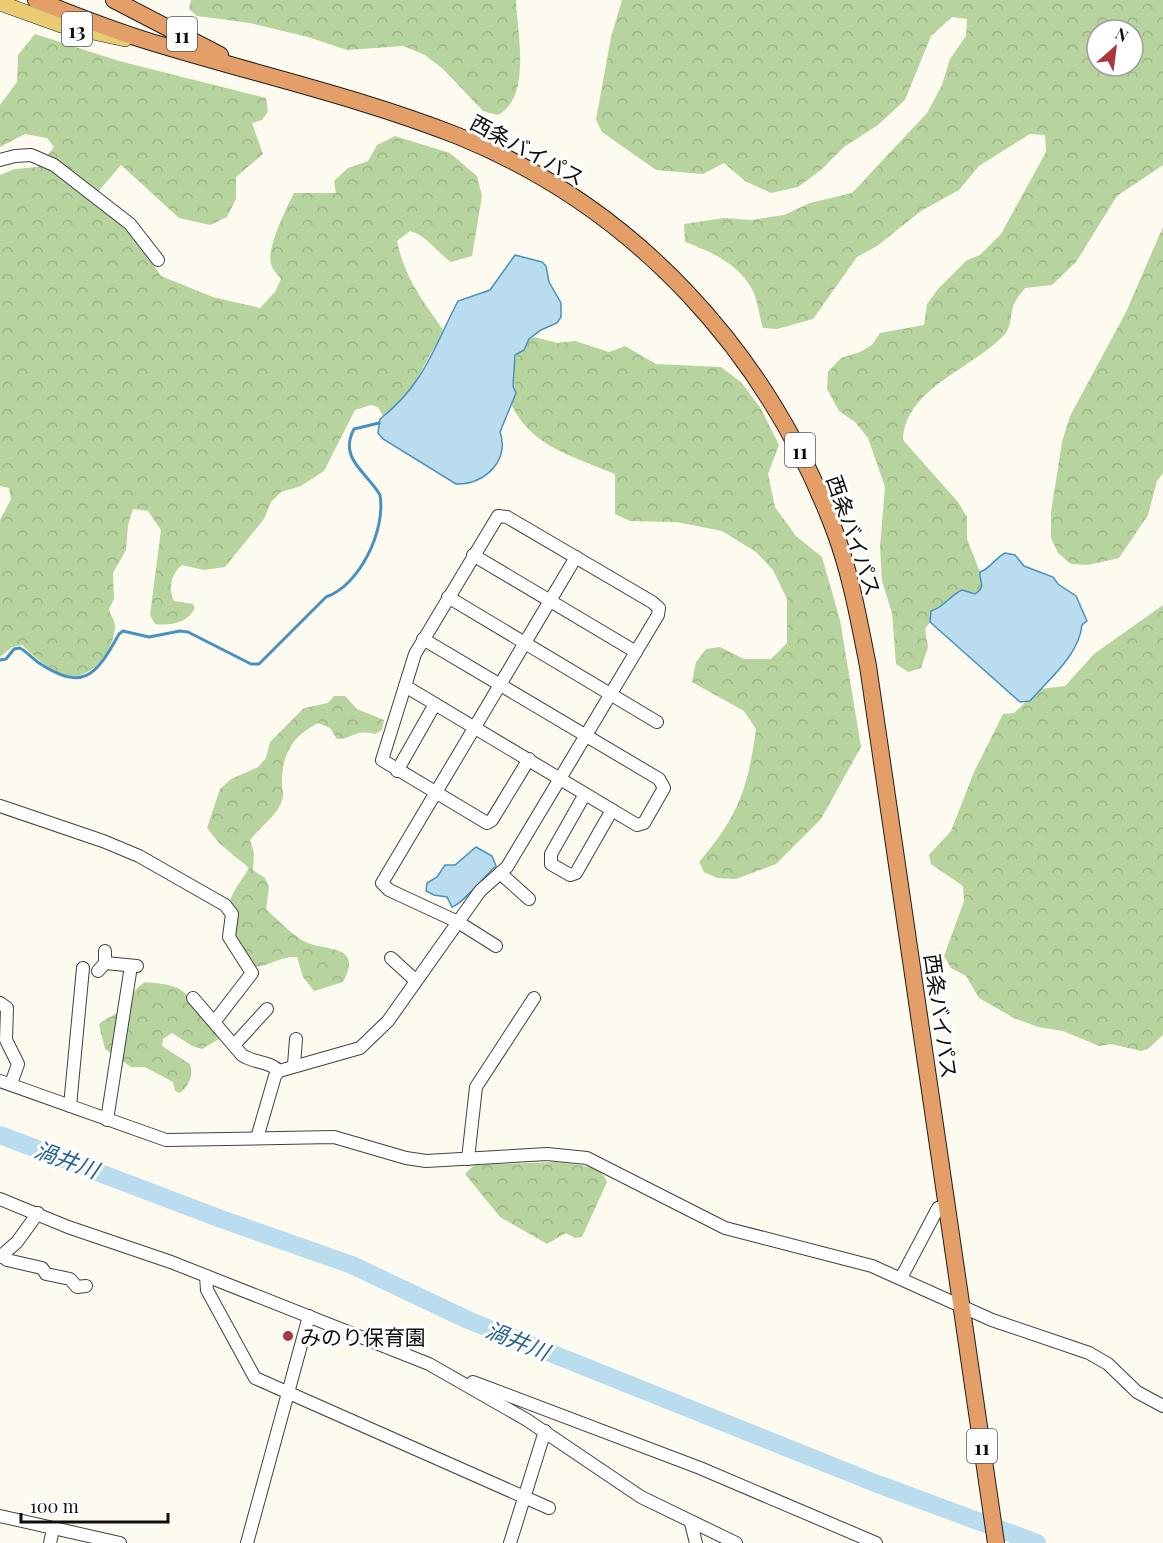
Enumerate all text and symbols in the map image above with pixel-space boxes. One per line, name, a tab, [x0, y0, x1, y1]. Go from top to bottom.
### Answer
road number: 13	[62, 12, 92, 46]
road number: 11	[167, 17, 197, 51]
north arrow	[1085, 18, 1145, 78]
text: N	[1112, 22, 1133, 47]
street label: 西条バイパス	[466, 107, 590, 191]
road number: 11	[785, 433, 815, 467]
street label: 西条バイパス	[821, 471, 889, 599]
street label: 西条バイパス	[919, 952, 965, 1080]
water label: 渦井川	[31, 1134, 105, 1185]
water label: 渦井川	[482, 1314, 556, 1367]
place label: みのり保育園	[300, 1322, 426, 1350]
marker: みのり保育園	[281, 1329, 295, 1343]
road number: 11	[967, 1429, 997, 1463]
scale bar	[21, 1486, 168, 1524]
text: 100 m	[30, 1494, 79, 1518]

